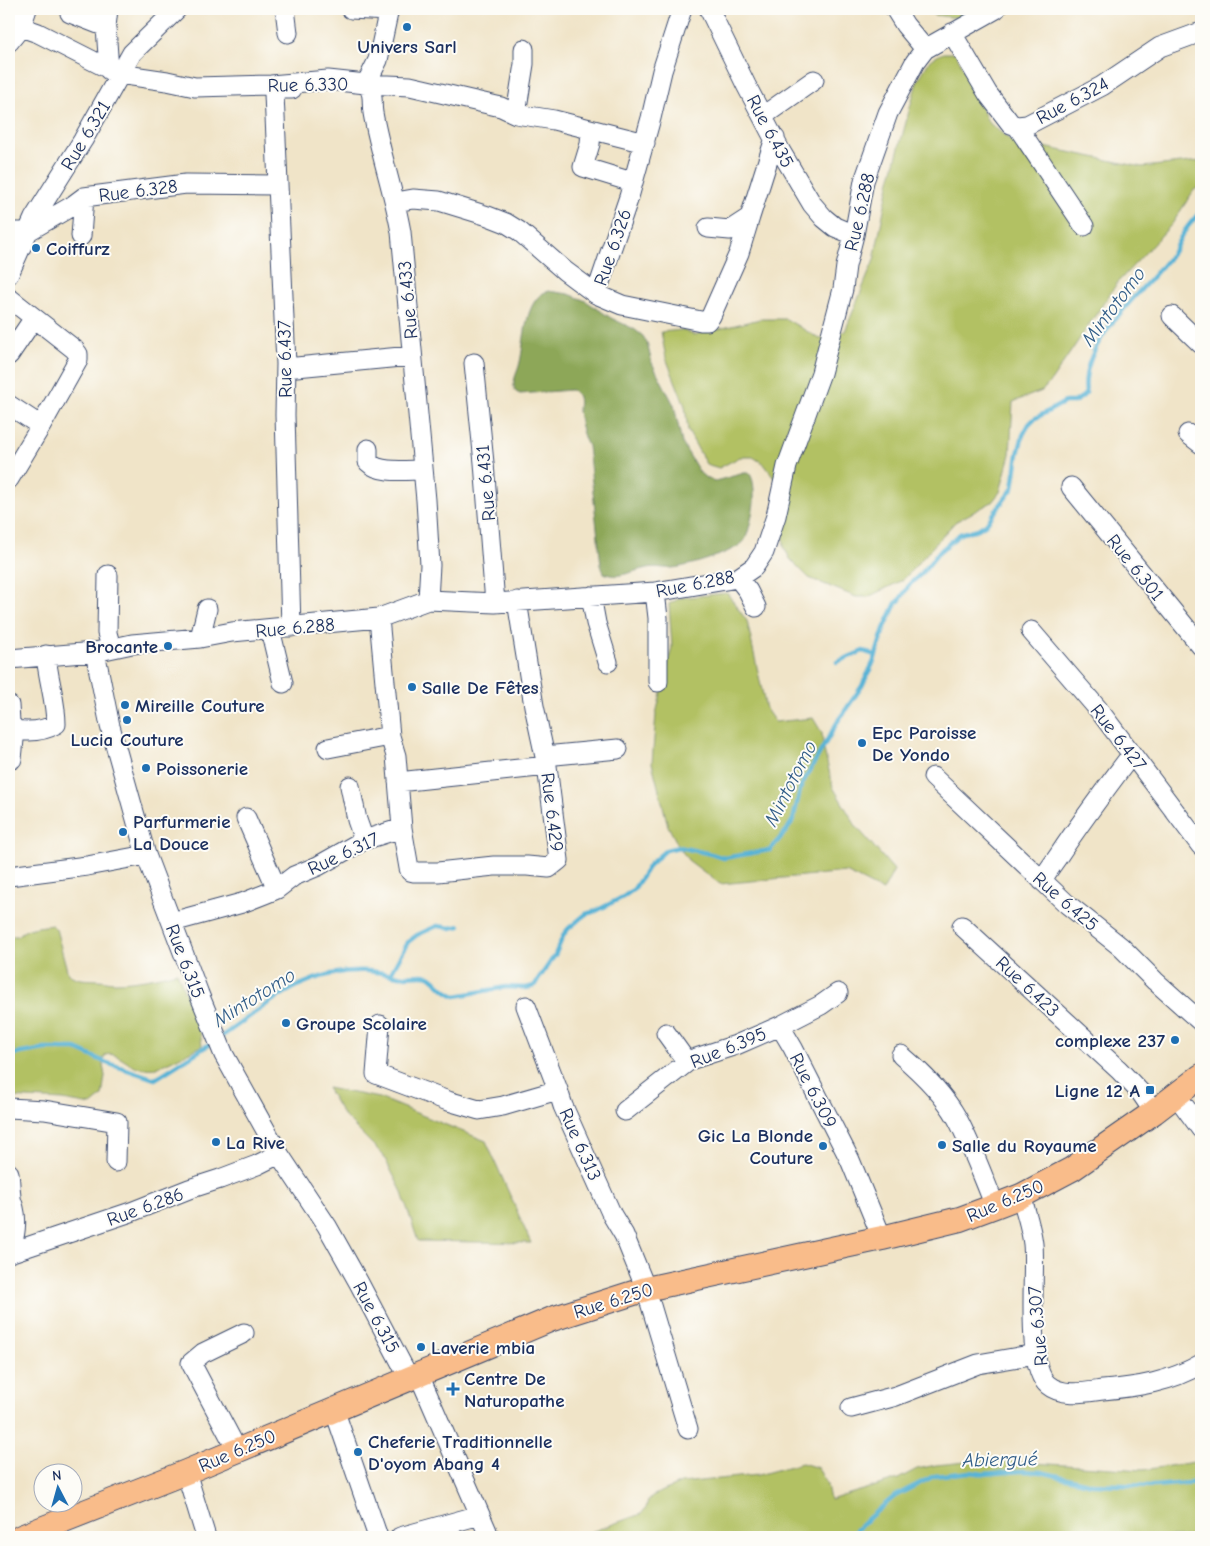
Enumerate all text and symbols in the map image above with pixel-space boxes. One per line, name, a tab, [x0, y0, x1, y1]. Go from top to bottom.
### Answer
marker: Univers Sarl	[401, 21, 413, 33]
place label: Univers Sarl	[357, 36, 457, 58]
street label: Rue 6.330	[267, 73, 349, 97]
street label: Rue 6.324	[1033, 73, 1112, 129]
street label: Rue 6.435	[742, 91, 798, 172]
street label: Rue 6.321	[57, 97, 115, 174]
street label: Rue 6.288	[840, 171, 880, 253]
street label: Rue 6.328	[97, 175, 179, 207]
street label: Rue 6.326	[590, 206, 636, 289]
place label: Coiffurz	[46, 238, 110, 260]
marker: Coiffurz	[30, 242, 42, 254]
street label: Rue 6.433	[394, 260, 422, 340]
water label: Mintotomo	[1076, 262, 1150, 351]
street label: Rue 6.437	[273, 320, 297, 398]
street label: Rue 6.431	[472, 444, 500, 522]
street label: Rue 6.301	[1102, 530, 1169, 605]
street label: Rue 6.288	[654, 566, 736, 602]
street label: Rue 6.288	[254, 614, 336, 642]
place label: Brocante	[85, 636, 158, 658]
marker: Brocante	[162, 640, 174, 652]
place label: Salle De Fêtes	[422, 677, 539, 699]
marker: Salle De Fêtes	[406, 681, 418, 693]
place label: Mireille Couture	[135, 695, 265, 717]
marker: Mireille Couture	[119, 699, 131, 711]
street label: Rue 6.427	[1085, 700, 1151, 775]
marker: Lucia Couture	[121, 714, 133, 726]
place label: Epc Paroisse De Yondo	[872, 722, 976, 766]
place label: Lucia Couture	[70, 729, 184, 751]
water label: Mintotomo	[759, 737, 822, 831]
marker: Epc Paroisse De Yondo	[856, 737, 868, 749]
place label: Poissonerie	[156, 758, 248, 780]
marker: Poissonerie	[140, 762, 152, 774]
street label: Rue 6.429	[536, 771, 568, 853]
place label: Parfurmerie La Douce	[133, 811, 230, 855]
marker: Parfurmerie La Douce	[117, 826, 129, 838]
street label: Rue 6.317	[304, 828, 383, 880]
street label: Rue 6.425	[1028, 867, 1103, 936]
street label: Rue 6.315	[161, 921, 209, 1001]
street label: Rue 6.423	[991, 952, 1064, 1022]
water label: Mintotomo	[208, 963, 300, 1032]
place label: Groupe Scolaire	[296, 1013, 427, 1035]
marker: Groupe Scolaire	[280, 1017, 292, 1029]
street label: Rue 6.395	[687, 1023, 770, 1073]
place label: complexe 237	[1055, 1030, 1165, 1052]
marker: complexe 237	[1169, 1034, 1181, 1046]
street label: Rue 6.309	[785, 1049, 841, 1132]
place label: Ligne 12 A	[1055, 1080, 1141, 1102]
marker: Ligne 12 A	[1144, 1084, 1156, 1096]
street label: Rue 6.313	[554, 1105, 606, 1184]
place label: Gic La Blonde Couture	[698, 1125, 813, 1169]
place label: La Rive	[226, 1132, 285, 1154]
place label: Salle du Royaume	[952, 1135, 1097, 1157]
marker: La Rive	[210, 1136, 222, 1148]
marker: Salle du Royaume	[936, 1139, 948, 1151]
marker: Gic La Blonde Couture	[817, 1140, 829, 1152]
street label: Rue 6.250	[963, 1175, 1047, 1227]
street label: Rue 6.286	[104, 1183, 187, 1231]
street label: Rue 6.315	[348, 1278, 404, 1357]
street label: Rue 6.250	[571, 1278, 656, 1323]
street label: Rue 6.307	[1024, 1285, 1052, 1367]
place label: Laverie mbia	[431, 1337, 535, 1359]
marker: Laverie mbia	[415, 1341, 427, 1353]
place label: Centre De Naturopathe	[464, 1368, 564, 1412]
marker: Centre De Naturopathe	[446, 1382, 460, 1396]
street label: Rue 6.250	[195, 1425, 279, 1477]
place label: Cheferie Traditionnelle D'oyom Abang 4	[368, 1431, 552, 1475]
marker: Cheferie Traditionnelle D'oyom Abang 4	[352, 1446, 364, 1458]
water label: Abiergué	[961, 1447, 1038, 1472]
north arrow	[32, 1464, 82, 1514]
text: N	[51, 1467, 62, 1484]

